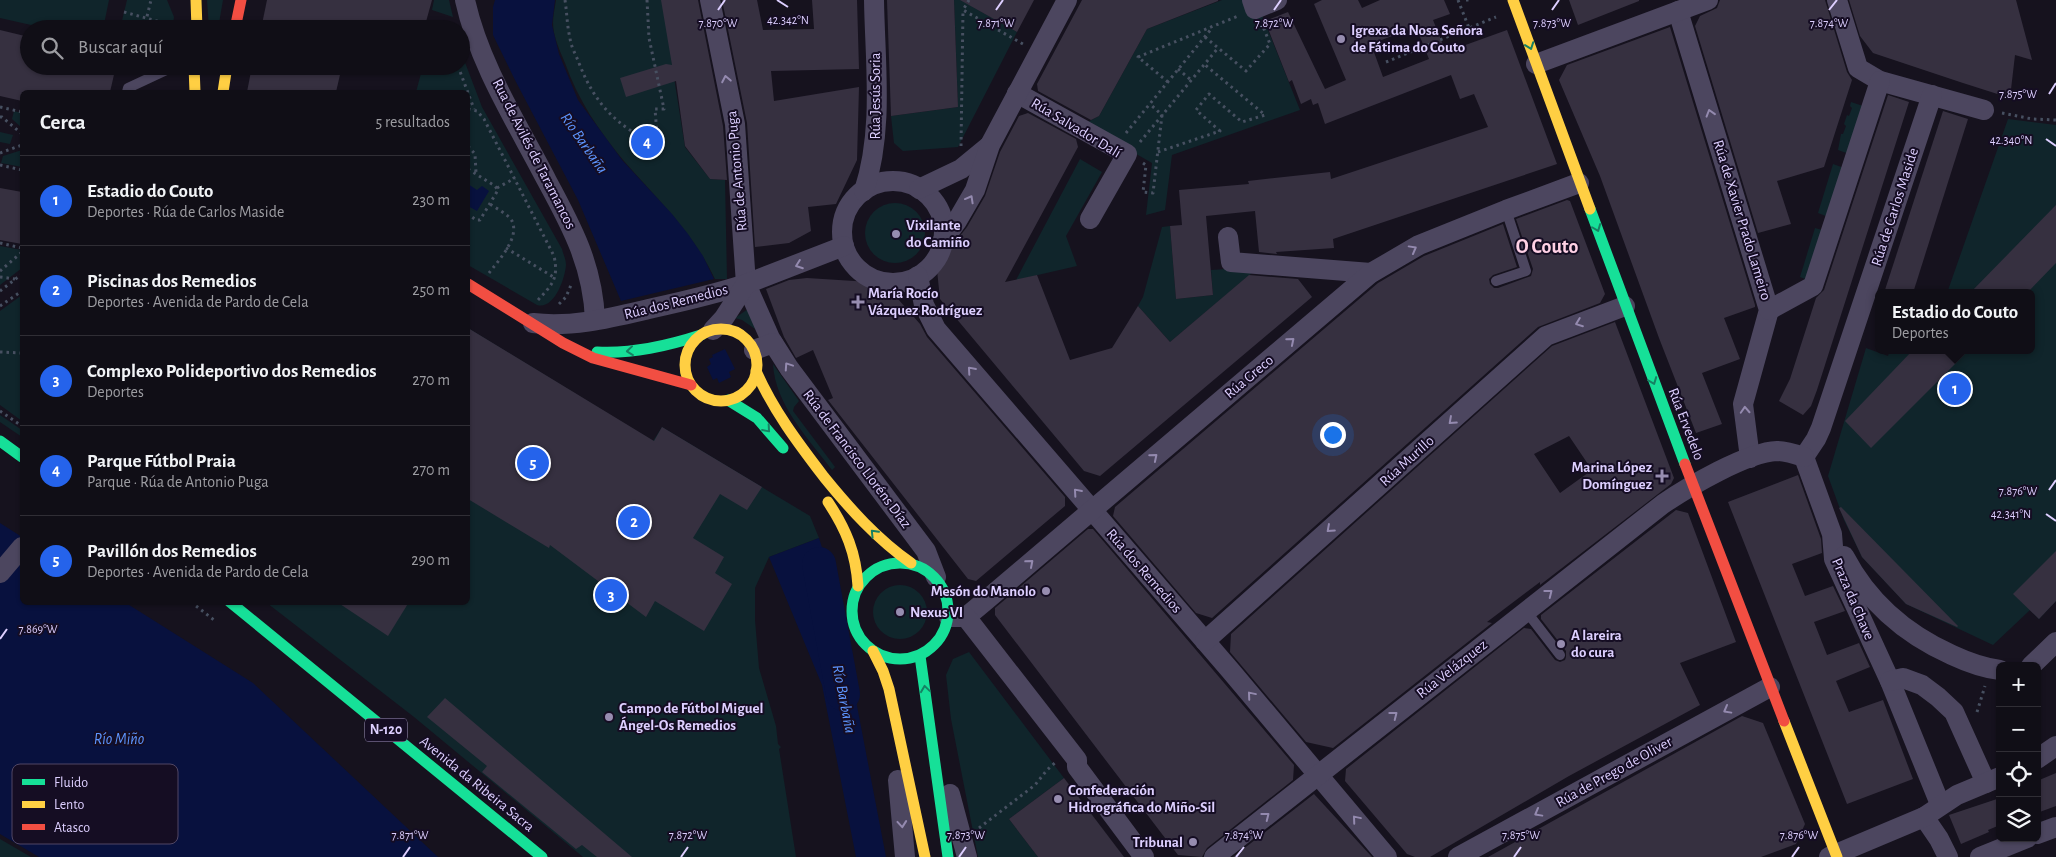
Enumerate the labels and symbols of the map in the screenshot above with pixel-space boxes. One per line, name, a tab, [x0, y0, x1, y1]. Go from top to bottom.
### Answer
text: 42.342°N	[767, 14, 809, 26]
text: 7.870°W	[698, 17, 738, 29]
text: 7.871°W	[978, 17, 1015, 29]
text: 7.872°W	[1255, 17, 1293, 29]
text: 7.873°W	[1533, 17, 1571, 29]
text: 7.874°W	[1810, 17, 1849, 29]
place label: Igrexa da Nosa Señora de Fátima do Couto	[1351, 23, 1483, 55]
marker: Igrexa da Nosa Señora de Fátima do Couto	[1335, 33, 1347, 45]
one-way arrow	[1524, 41, 1534, 50]
street label: Rúa Jesús Soria	[868, 52, 883, 139]
one-way arrow	[721, 75, 731, 84]
street label: Rua de Avilés de Taramancos	[490, 77, 578, 231]
text: 7.875°W	[1999, 88, 2037, 100]
street label: Rúa Salvador Dalí	[1029, 95, 1124, 161]
one-way arrow	[1705, 109, 1715, 118]
water label: Río Barbaña	[557, 110, 611, 176]
street label: Rúa de Antonio Puga	[724, 110, 750, 232]
pin: 4	[631, 123, 663, 161]
text: 42.340°N	[1990, 134, 2032, 146]
street label: Rúa de Xavier Prado Lameiro	[1710, 138, 1774, 302]
street label: Rúa de Carlos Maside	[1869, 146, 1921, 268]
one-way arrow	[963, 195, 973, 204]
place label: Vixilante do Camiño	[906, 218, 970, 250]
one-way arrow	[1591, 223, 1601, 232]
marker: Vixilante do Camiño	[890, 228, 902, 240]
district label: O Couto	[1516, 237, 1578, 257]
one-way arrow	[1408, 245, 1417, 255]
one-way arrow	[795, 259, 804, 269]
street label: Rúa dos Remedios	[623, 282, 729, 322]
place label: María Rocío Vázquez Rodríguez	[868, 286, 982, 318]
marker: María Rocío Vázquez Rodríguez	[852, 296, 864, 308]
one-way arrow	[1575, 317, 1584, 327]
one-way arrow	[1286, 338, 1295, 347]
one-way arrow	[626, 345, 634, 356]
street label: Rúa Greco	[1222, 352, 1276, 402]
one-way arrow	[785, 362, 794, 372]
one-way arrow	[967, 366, 976, 375]
pin: 1	[1939, 370, 1971, 408]
one-way arrow	[1647, 376, 1657, 384]
street label: Rúa Ervedelo	[1665, 386, 1707, 462]
street label: Rúa de Francisco Lloréns Díaz	[800, 387, 914, 531]
one-way arrow	[1739, 405, 1750, 413]
one-way arrow	[1448, 415, 1457, 424]
your location	[1320, 422, 1346, 448]
one-way arrow	[761, 424, 770, 433]
street label: Rúa Murillo	[1377, 433, 1437, 489]
pin: 5	[517, 444, 549, 482]
one-way arrow	[1149, 454, 1158, 463]
place label: Marina López Domínguez	[1572, 460, 1652, 492]
marker: Marina López Domínguez	[1656, 470, 1668, 482]
text: 7.876°W	[1999, 485, 2038, 497]
one-way arrow	[1074, 489, 1083, 498]
pin: 2	[618, 503, 650, 541]
text: 42.341°N	[1991, 508, 2031, 520]
one-way arrow	[1327, 523, 1336, 532]
street label: Rúa dos Remedios	[1104, 526, 1184, 616]
one-way arrow	[870, 529, 879, 538]
street label: Praza da Chave	[1829, 556, 1877, 642]
one-way arrow	[1025, 559, 1034, 568]
pin: 3	[595, 576, 627, 614]
place label: Mesón do Manolo	[931, 584, 1036, 599]
marker: Mesón do Manolo	[1040, 585, 1052, 597]
one-way arrow	[1543, 591, 1552, 599]
place label: Nexus VI	[910, 605, 963, 620]
marker: Nexus VI	[894, 606, 906, 618]
text: 7.869°W	[18, 623, 58, 635]
place label: A lareira do cura	[1571, 628, 1622, 660]
street label: Rúa Velázquez	[1414, 637, 1490, 701]
marker: A lareira do cura	[1555, 638, 1567, 650]
water label: Río Barbaña	[829, 663, 859, 735]
one-way arrow	[920, 684, 930, 693]
one-way arrow	[1248, 692, 1257, 701]
place label: Campo de Fútbol Miguel Ángel-Os Remedios	[619, 701, 764, 733]
one-way arrow	[1723, 704, 1732, 714]
marker: Campo de Fútbol Miguel Ángel-Os Remedios	[603, 711, 615, 723]
one-way arrow	[1388, 713, 1397, 721]
road number: N-120	[365, 718, 407, 742]
water label: Río Miño	[94, 731, 145, 747]
street label: Avenida da Ribeira Sacra	[417, 733, 537, 835]
street label: Rúa de Prego de Oliver	[1553, 734, 1675, 810]
legend	[12, 764, 178, 844]
text: Fluido	[54, 776, 88, 790]
place label: Confederación Hidrográfica do Miño-Sil	[1068, 783, 1215, 815]
marker: Confederación Hidrográfica do Miño-Sil	[1052, 793, 1064, 805]
text: Lento	[54, 798, 85, 812]
one-way arrow	[1535, 807, 1544, 817]
one-way arrow	[1260, 813, 1269, 821]
one-way arrow	[1353, 816, 1362, 825]
text: Atasco	[54, 821, 90, 835]
one-way arrow	[896, 821, 907, 829]
text: 7.871°W	[392, 829, 429, 841]
text: 7.872°W	[669, 829, 707, 841]
text: 7.873°W	[947, 829, 985, 841]
text: 7.874°W	[1225, 829, 1264, 841]
text: 7.875°W	[1502, 829, 1540, 841]
text: 7.876°W	[1780, 829, 1819, 841]
place label: Tribunal	[1132, 835, 1183, 850]
marker: Tribunal	[1187, 836, 1199, 848]

